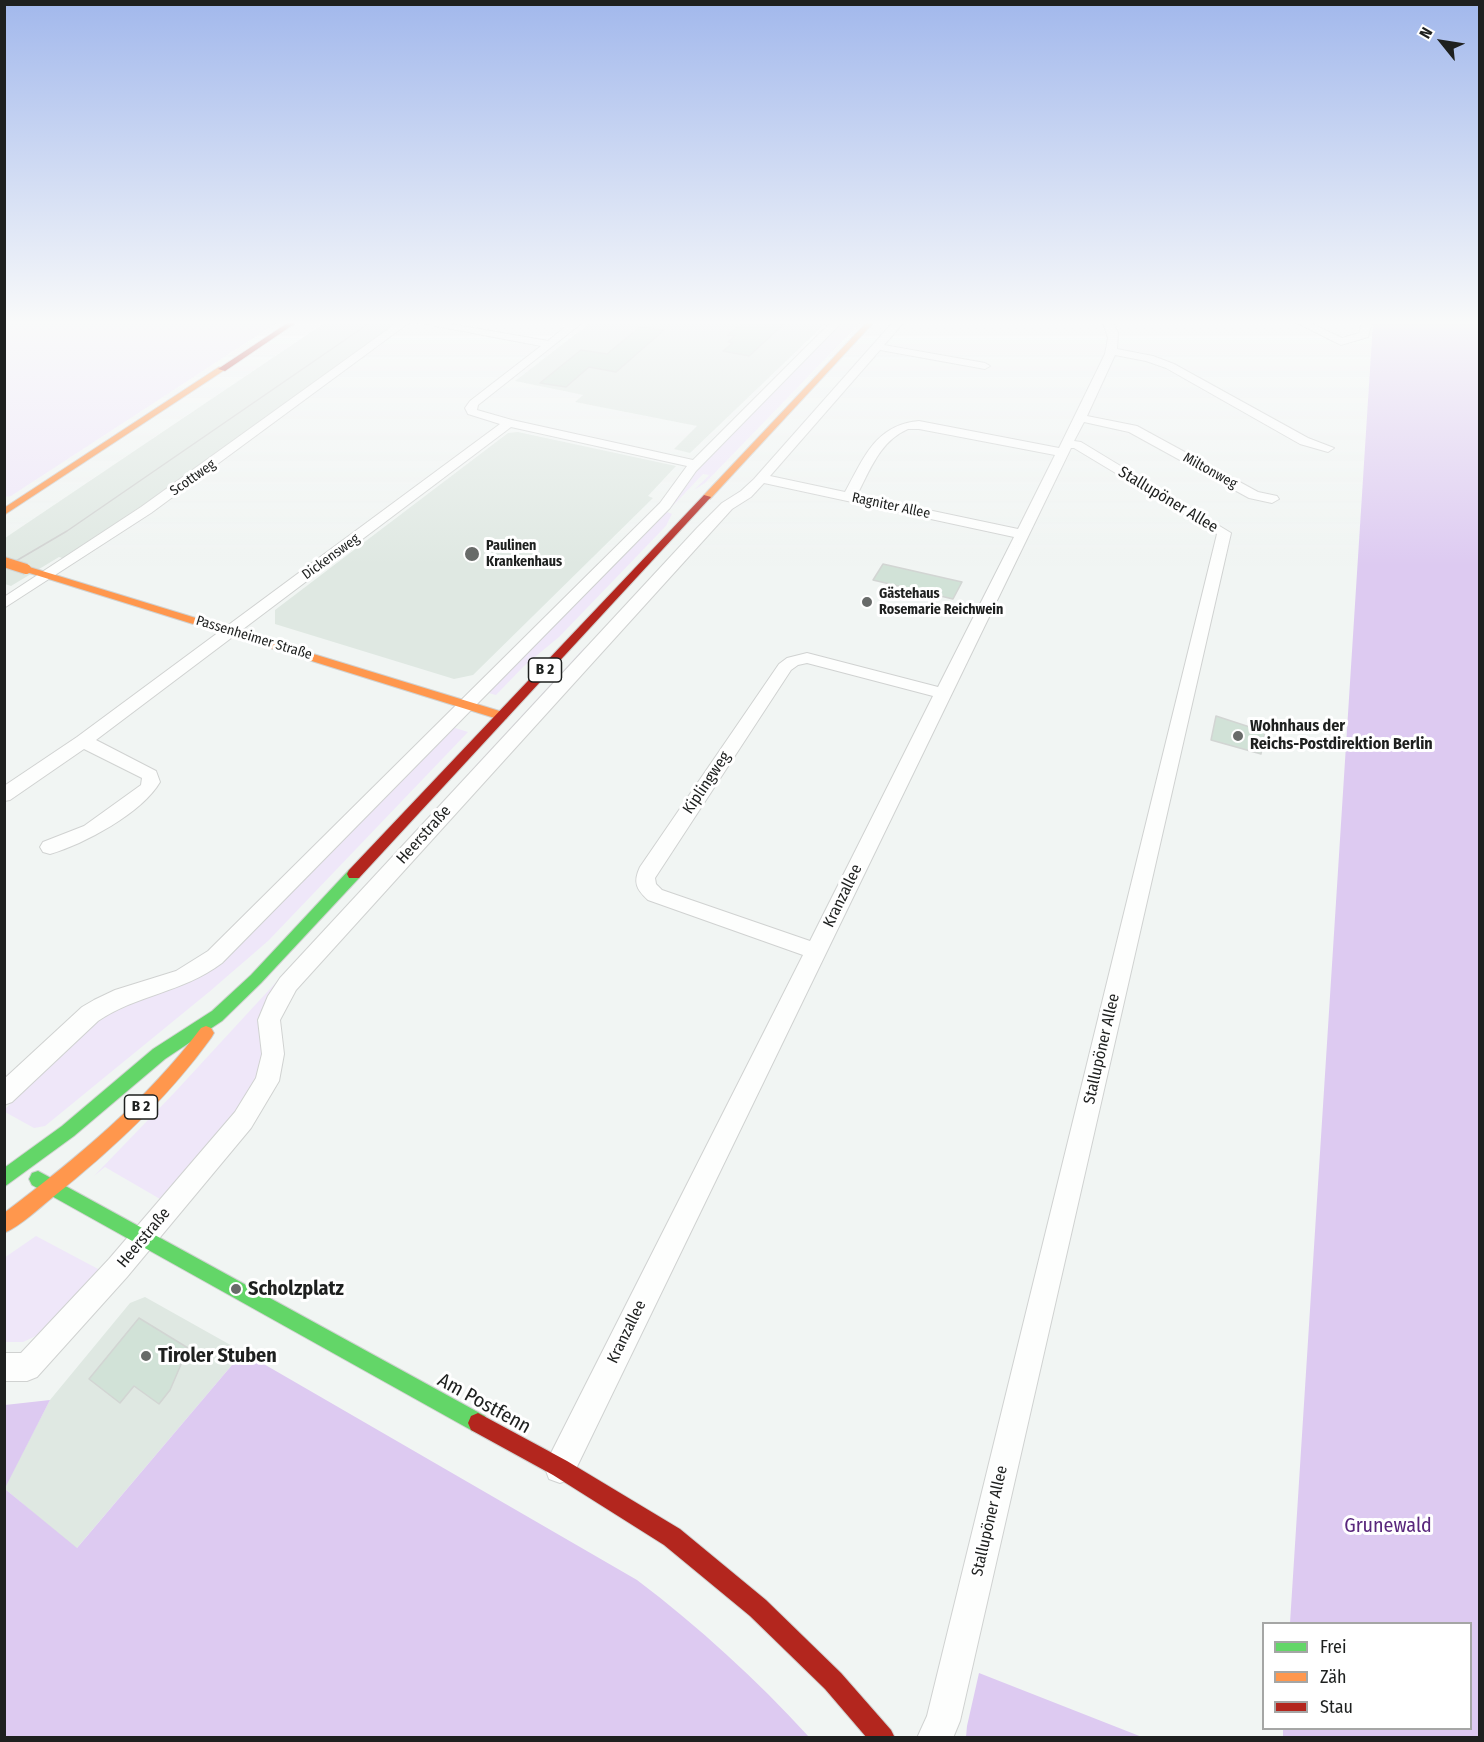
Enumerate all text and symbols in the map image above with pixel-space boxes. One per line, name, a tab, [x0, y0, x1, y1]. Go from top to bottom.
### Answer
north arrow	[1412, 12, 1472, 72]
text: N	[1415, 24, 1437, 42]
street label: Miltonweg	[1180, 449, 1240, 493]
street label: Scottweg	[167, 456, 219, 500]
street label: Stallupöner Allee	[1115, 463, 1221, 537]
street label: Ragniter Allee	[850, 490, 932, 522]
street label: Dickensweg	[299, 531, 363, 583]
place label: Paulinen Krankenhaus	[486, 538, 562, 570]
marker: Paulinen Krankenhaus	[463, 545, 481, 563]
place label: Gästehaus Rosemarie Reichwein	[879, 586, 1003, 618]
marker: Gästehaus Rosemarie Reichwein	[860, 595, 874, 609]
street label: Passenheimer Straße	[194, 612, 314, 664]
road number: B 2	[528, 658, 562, 682]
place label: Wohnhaus der Reichs-Postdirektion Berlin	[1250, 717, 1433, 755]
marker: Wohnhaus der Reichs-Postdirektion Berlin	[1231, 729, 1245, 743]
street label: Kiplingweg	[679, 748, 735, 818]
street label: Heerstraße	[393, 802, 455, 868]
street label: Kranzallee	[820, 861, 866, 931]
street label: Stallupöner Allee	[1080, 992, 1124, 1106]
road number: B 2	[124, 1095, 158, 1119]
street label: Heerstraße	[113, 1204, 175, 1272]
place label: Scholzplatz	[248, 1277, 344, 1301]
marker: Scholzplatz	[229, 1282, 243, 1296]
street label: Kranzallee	[604, 1297, 650, 1367]
place label: Tiroler Stuben	[158, 1344, 277, 1368]
marker: Tiroler Stuben	[139, 1349, 153, 1363]
street label: Am Postfenn	[433, 1369, 535, 1439]
street label: Stallupöner Allee	[968, 1464, 1012, 1578]
park label: Grunewald	[1344, 1514, 1432, 1538]
legend	[1262, 1622, 1472, 1730]
text: Frei	[1320, 1636, 1346, 1658]
text: Zäh	[1320, 1666, 1347, 1688]
text: Stau	[1320, 1696, 1353, 1718]

